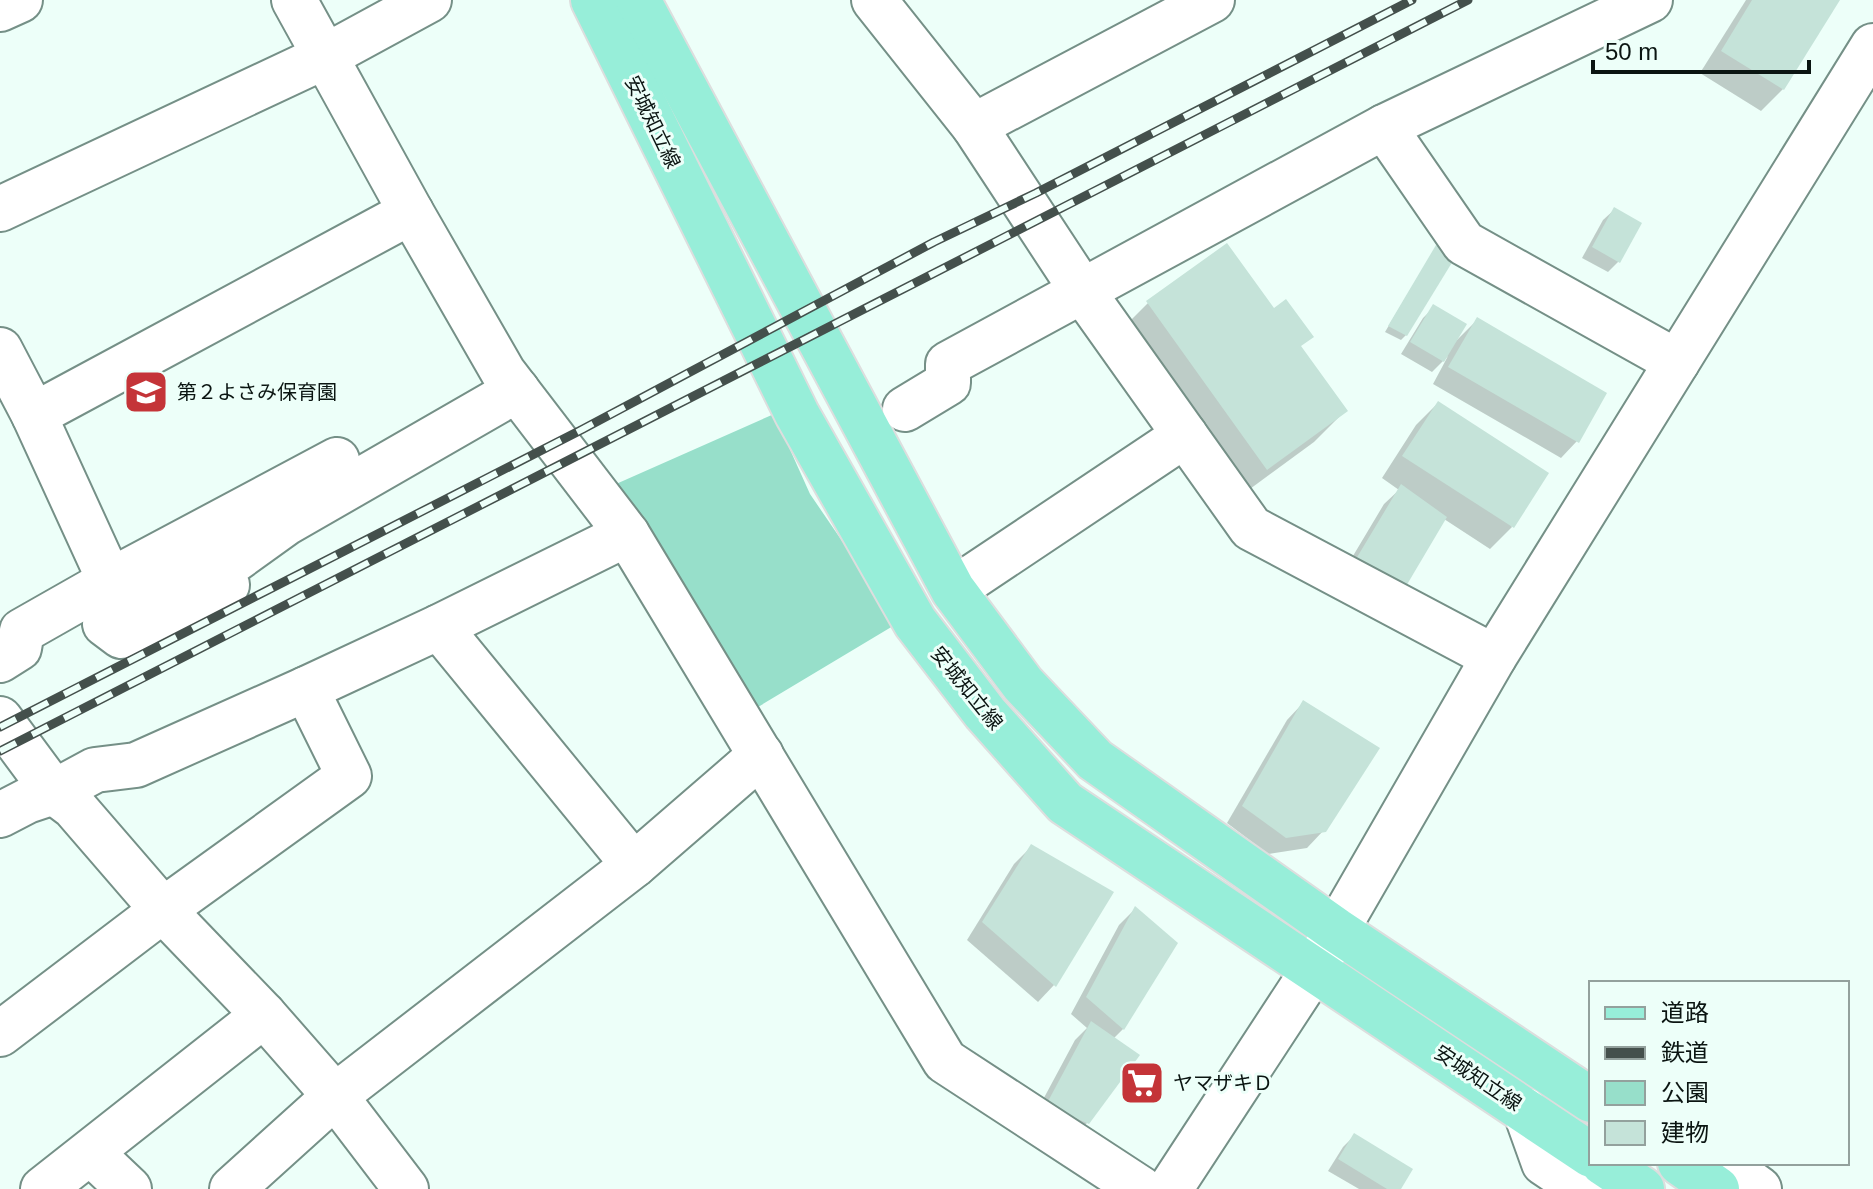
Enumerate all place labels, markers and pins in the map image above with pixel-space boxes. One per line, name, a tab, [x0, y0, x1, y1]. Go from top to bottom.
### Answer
school or university icon: 第２よさみ保育園	[122, 368, 170, 416]
place label: 第２よさみ保育園	[177, 381, 337, 403]
supermarket icon: ヤマザキＤ	[1118, 1059, 1166, 1107]
place label: ヤマザキＤ	[1173, 1072, 1273, 1094]

